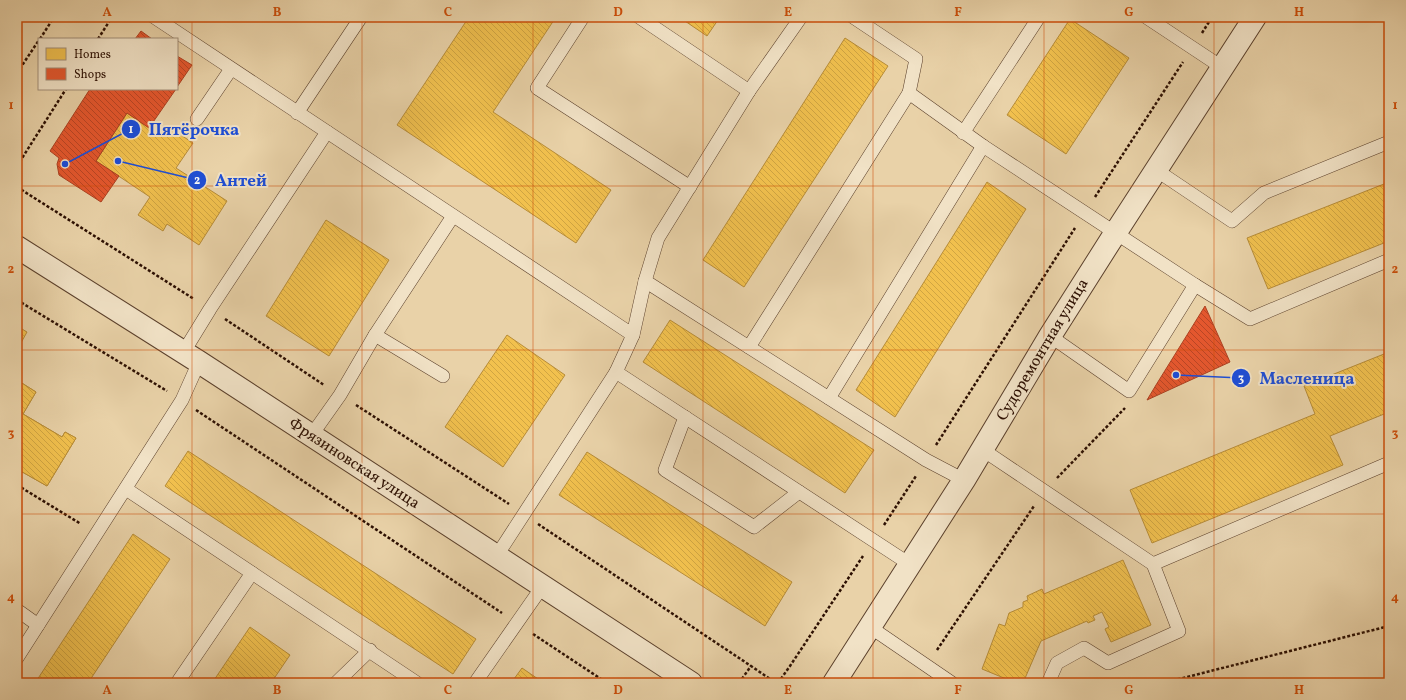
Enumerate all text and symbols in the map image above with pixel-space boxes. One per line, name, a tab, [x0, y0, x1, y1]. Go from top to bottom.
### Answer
text: A	[102, 4, 112, 22]
text: B	[273, 4, 282, 22]
text: C	[444, 4, 452, 22]
text: D	[613, 4, 623, 22]
text: E	[784, 4, 792, 22]
text: F	[954, 4, 962, 22]
text: G	[1124, 4, 1134, 22]
text: H	[1294, 4, 1304, 22]
legend	[38, 38, 178, 90]
text: Homes	[74, 47, 111, 63]
text: Shops	[74, 67, 106, 83]
text: 1	[8, 97, 14, 115]
text: 1	[1392, 97, 1398, 115]
callout: Пятёрочка	[121, 115, 247, 144]
text: Пятёрочка	[149, 119, 239, 142]
text: 1	[129, 122, 134, 138]
callout: Антей	[187, 166, 275, 195]
text: Антей	[215, 170, 267, 193]
text: 2	[194, 173, 200, 189]
text: 2	[8, 261, 15, 279]
text: 2	[1392, 261, 1399, 279]
street label: Судоремонтная улица	[992, 275, 1094, 425]
callout: Масленица	[1231, 363, 1363, 392]
text: Масленица	[1259, 368, 1355, 391]
text: 3	[1238, 371, 1244, 387]
street label: Фрязиновская улица	[284, 413, 424, 515]
text: 3	[8, 425, 15, 443]
text: 3	[1392, 425, 1399, 443]
text: 4	[7, 589, 15, 607]
text: 4	[1391, 589, 1399, 607]
text: A	[102, 682, 112, 700]
text: B	[273, 682, 282, 700]
text: C	[444, 682, 452, 700]
text: D	[613, 682, 623, 700]
text: E	[784, 682, 792, 700]
text: F	[954, 682, 962, 700]
text: G	[1124, 682, 1134, 700]
text: H	[1294, 682, 1304, 700]

